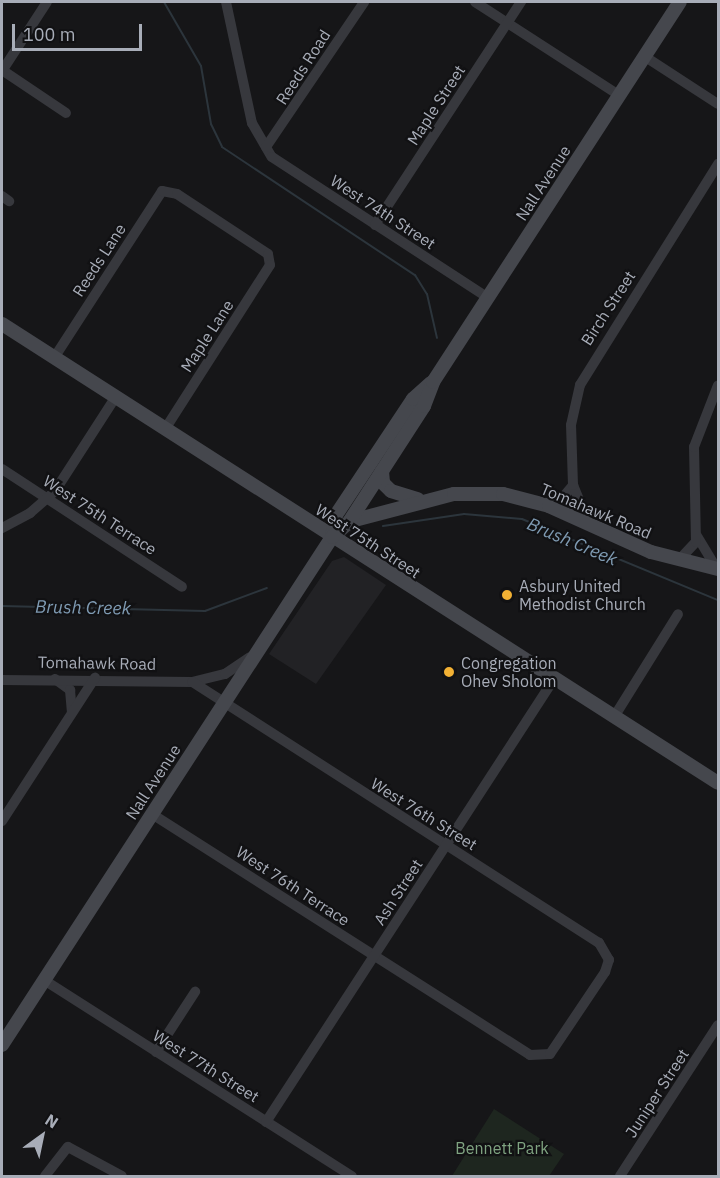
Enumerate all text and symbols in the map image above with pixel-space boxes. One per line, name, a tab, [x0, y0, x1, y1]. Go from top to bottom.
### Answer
scale bar	[15, 12, 146, 50]
text: 100 m	[23, 23, 75, 46]
street label: Reeds Road	[272, 26, 334, 108]
street label: Maple Street	[403, 61, 469, 149]
street label: Nall Avenue	[512, 142, 574, 224]
street label: West 74th Street	[327, 171, 439, 253]
street label: Reeds Lane	[68, 220, 130, 300]
street label: Birch Street	[577, 267, 639, 349]
street label: Maple Lane	[177, 296, 237, 376]
street label: West 75th Terrace	[40, 471, 160, 559]
street label: Tomahawk Road	[538, 479, 654, 543]
street label: West 75th Street	[312, 500, 424, 582]
water label: Brush Creek	[524, 513, 620, 571]
place label: Asbury United Methodist Church	[519, 576, 646, 614]
marker: Asbury United Methodist Church	[500, 588, 514, 602]
water label: Brush Creek	[35, 596, 131, 620]
street label: Tomahawk Road	[38, 652, 156, 674]
place label: Congregation Ohev Sholom	[461, 653, 557, 691]
marker: Congregation Ohev Sholom	[442, 665, 456, 679]
street label: Nall Avenue	[122, 741, 184, 823]
street label: West 76th Street	[367, 774, 481, 854]
street label: West 76th Terrace	[233, 842, 353, 930]
street label: Ash Street	[370, 855, 426, 929]
street label: West 77th Street	[149, 1026, 263, 1106]
street label: Juniper Street	[621, 1045, 693, 1141]
north arrow	[12, 1106, 72, 1166]
text: N	[41, 1109, 62, 1132]
park label: Bennett Park	[455, 1138, 549, 1158]

